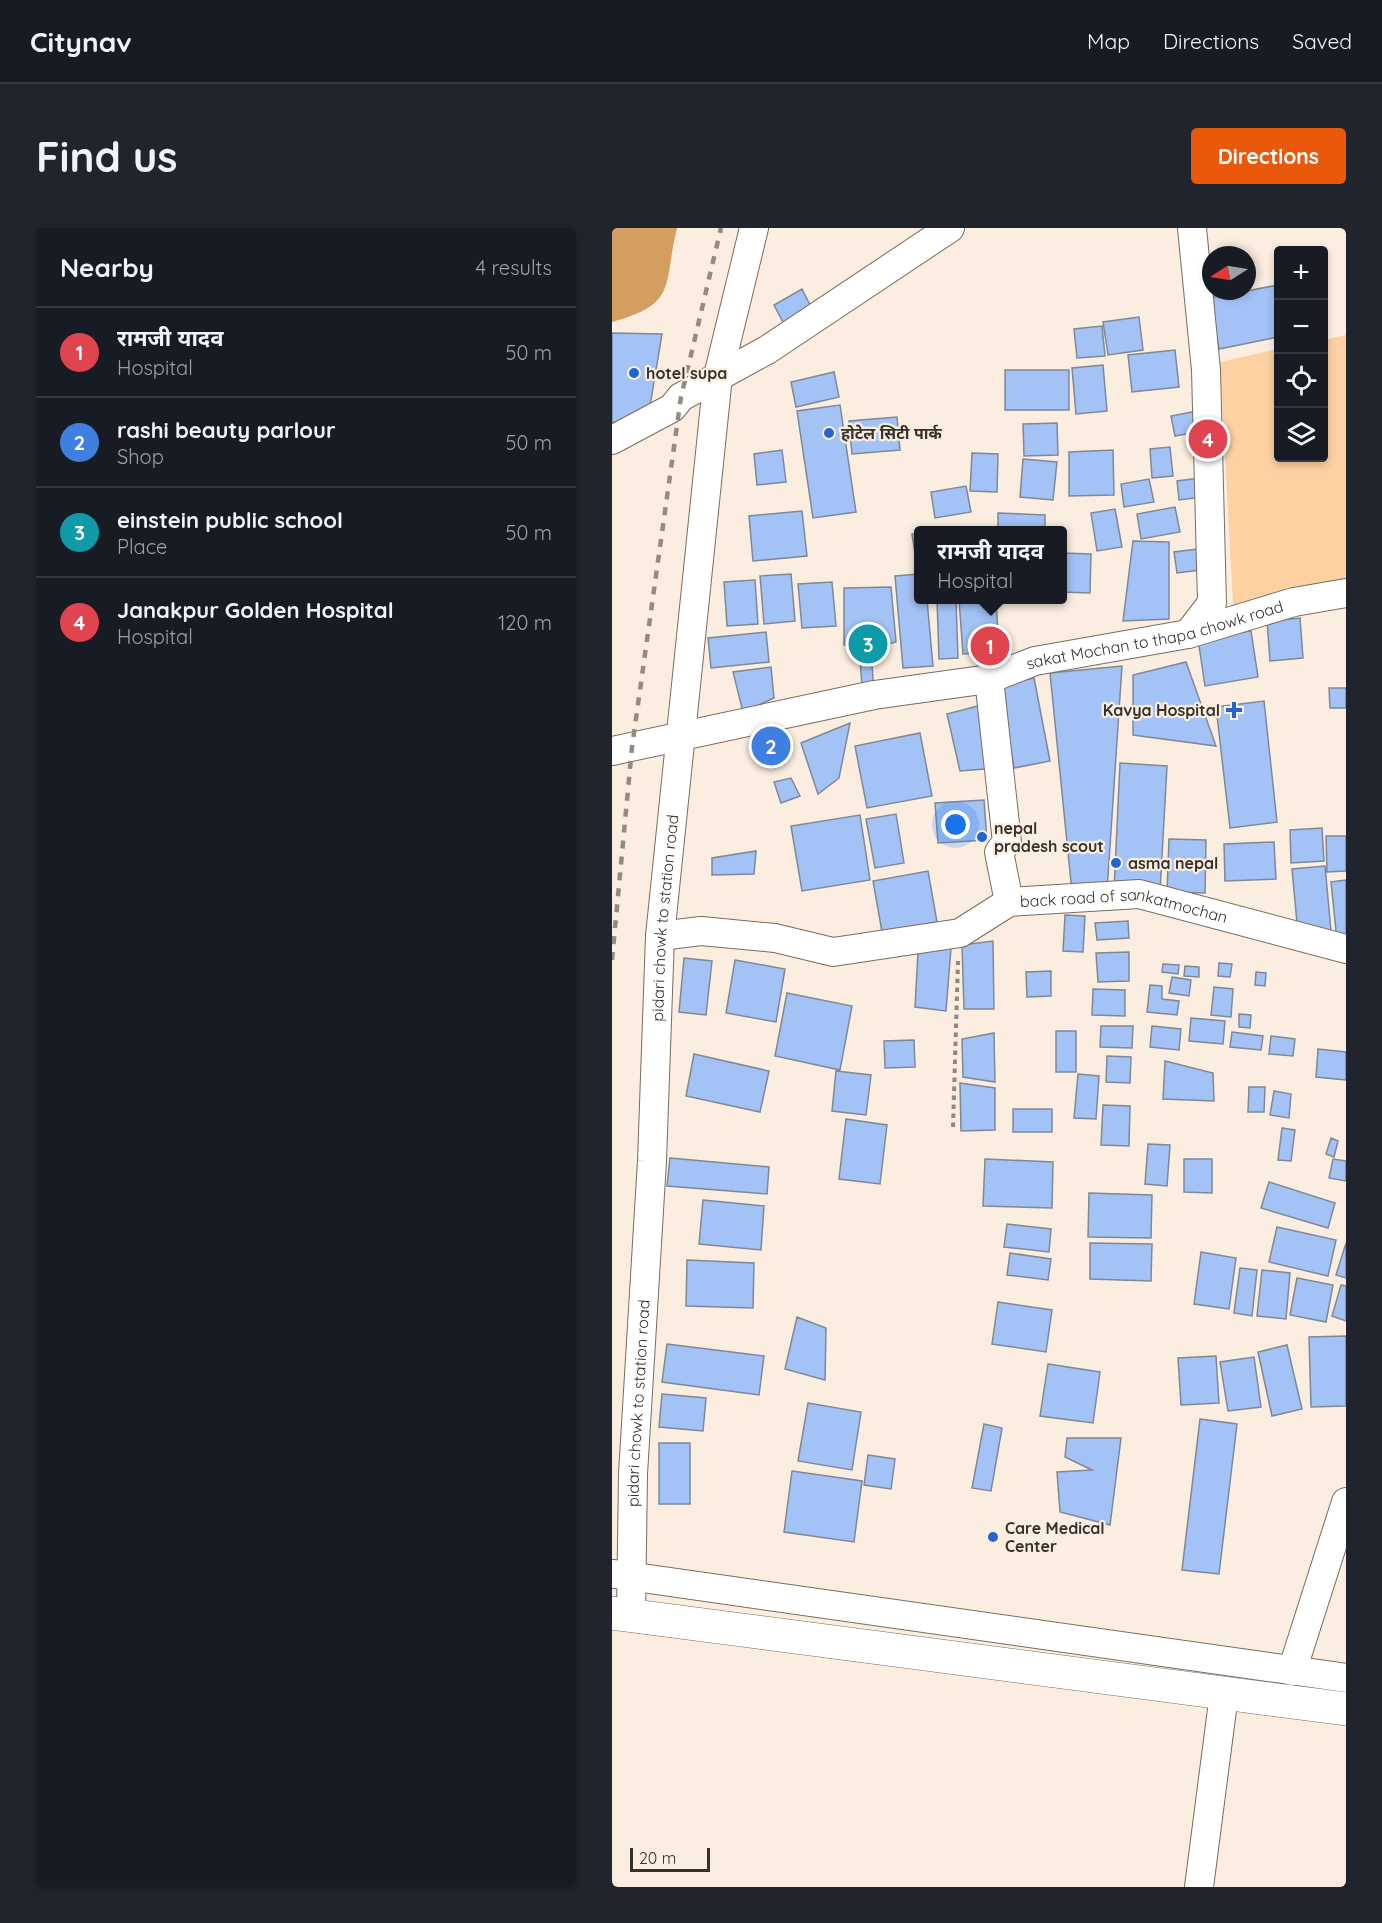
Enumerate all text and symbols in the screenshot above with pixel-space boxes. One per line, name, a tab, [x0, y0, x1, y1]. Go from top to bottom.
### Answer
text: Citynav	[30, 24, 132, 59]
text: Map	[1087, 28, 1130, 54]
text: Directions	[1163, 28, 1259, 54]
text: Saved	[1292, 28, 1352, 54]
button: Directions	[1191, 128, 1346, 184]
text: Find us	[36, 130, 178, 183]
north arrow	[1202, 246, 1256, 300]
map controls	[1274, 246, 1328, 462]
button: +	[1274, 246, 1328, 300]
text: Nearby	[60, 251, 154, 284]
text: 4 results	[476, 255, 552, 280]
button: −	[1274, 300, 1328, 354]
text: रामजी यादव	[117, 324, 224, 352]
text: 1	[76, 340, 83, 365]
text: 50 m	[506, 340, 552, 365]
button: locate	[1274, 354, 1328, 408]
text: Hospital	[117, 355, 193, 380]
place label: hotel supa	[646, 363, 727, 383]
marker: hotel supa	[627, 366, 641, 380]
button: layers	[1274, 408, 1328, 462]
text: rashi beauty parlour	[117, 416, 336, 444]
pin: 4	[1188, 416, 1228, 462]
place label: होटेल सिटी पार्क	[841, 423, 943, 443]
marker: होटेल सिटी पार्क	[822, 426, 836, 440]
text: 2	[74, 430, 85, 455]
text: 50 m	[506, 430, 552, 455]
text: Shop	[117, 444, 164, 469]
text: einstein public school	[117, 506, 343, 534]
text: 3	[74, 520, 85, 545]
text: 50 m	[506, 520, 552, 545]
popup	[914, 526, 1067, 604]
text: Place	[117, 534, 167, 559]
text: रामजी यादव	[937, 537, 1044, 565]
text: Hospital	[937, 568, 1013, 593]
text: Janakpur Golden Hospital	[117, 596, 394, 624]
street label: sakat Mochan to thapa chowk road	[1023, 596, 1286, 674]
text: 4	[74, 610, 85, 635]
text: 120 m	[498, 610, 552, 635]
pin: 3	[848, 622, 888, 666]
text: Hospital	[117, 624, 193, 649]
pin: 1	[970, 624, 1010, 668]
place label: Kavya Hospital	[1103, 700, 1220, 720]
marker: Kavya Hospital	[1225, 701, 1243, 719]
pin: 2	[752, 724, 790, 768]
your location	[941, 810, 970, 839]
street label: pidari chowk to station road	[647, 814, 683, 1022]
place label: nepal pradesh scout	[994, 818, 1104, 856]
marker: nepal pradesh scout	[975, 830, 989, 844]
place label: asma nepal	[1128, 853, 1218, 873]
marker: asma nepal	[1109, 856, 1123, 870]
street label: back road of sankatmochan	[1019, 884, 1230, 927]
street label: pidari chowk to station road	[623, 1299, 654, 1507]
place label: Care Medical Center	[1005, 1518, 1105, 1556]
marker: Care Medical Center	[986, 1530, 1000, 1544]
scale bar	[630, 1845, 710, 1872]
text: 20 m	[639, 1848, 676, 1868]

